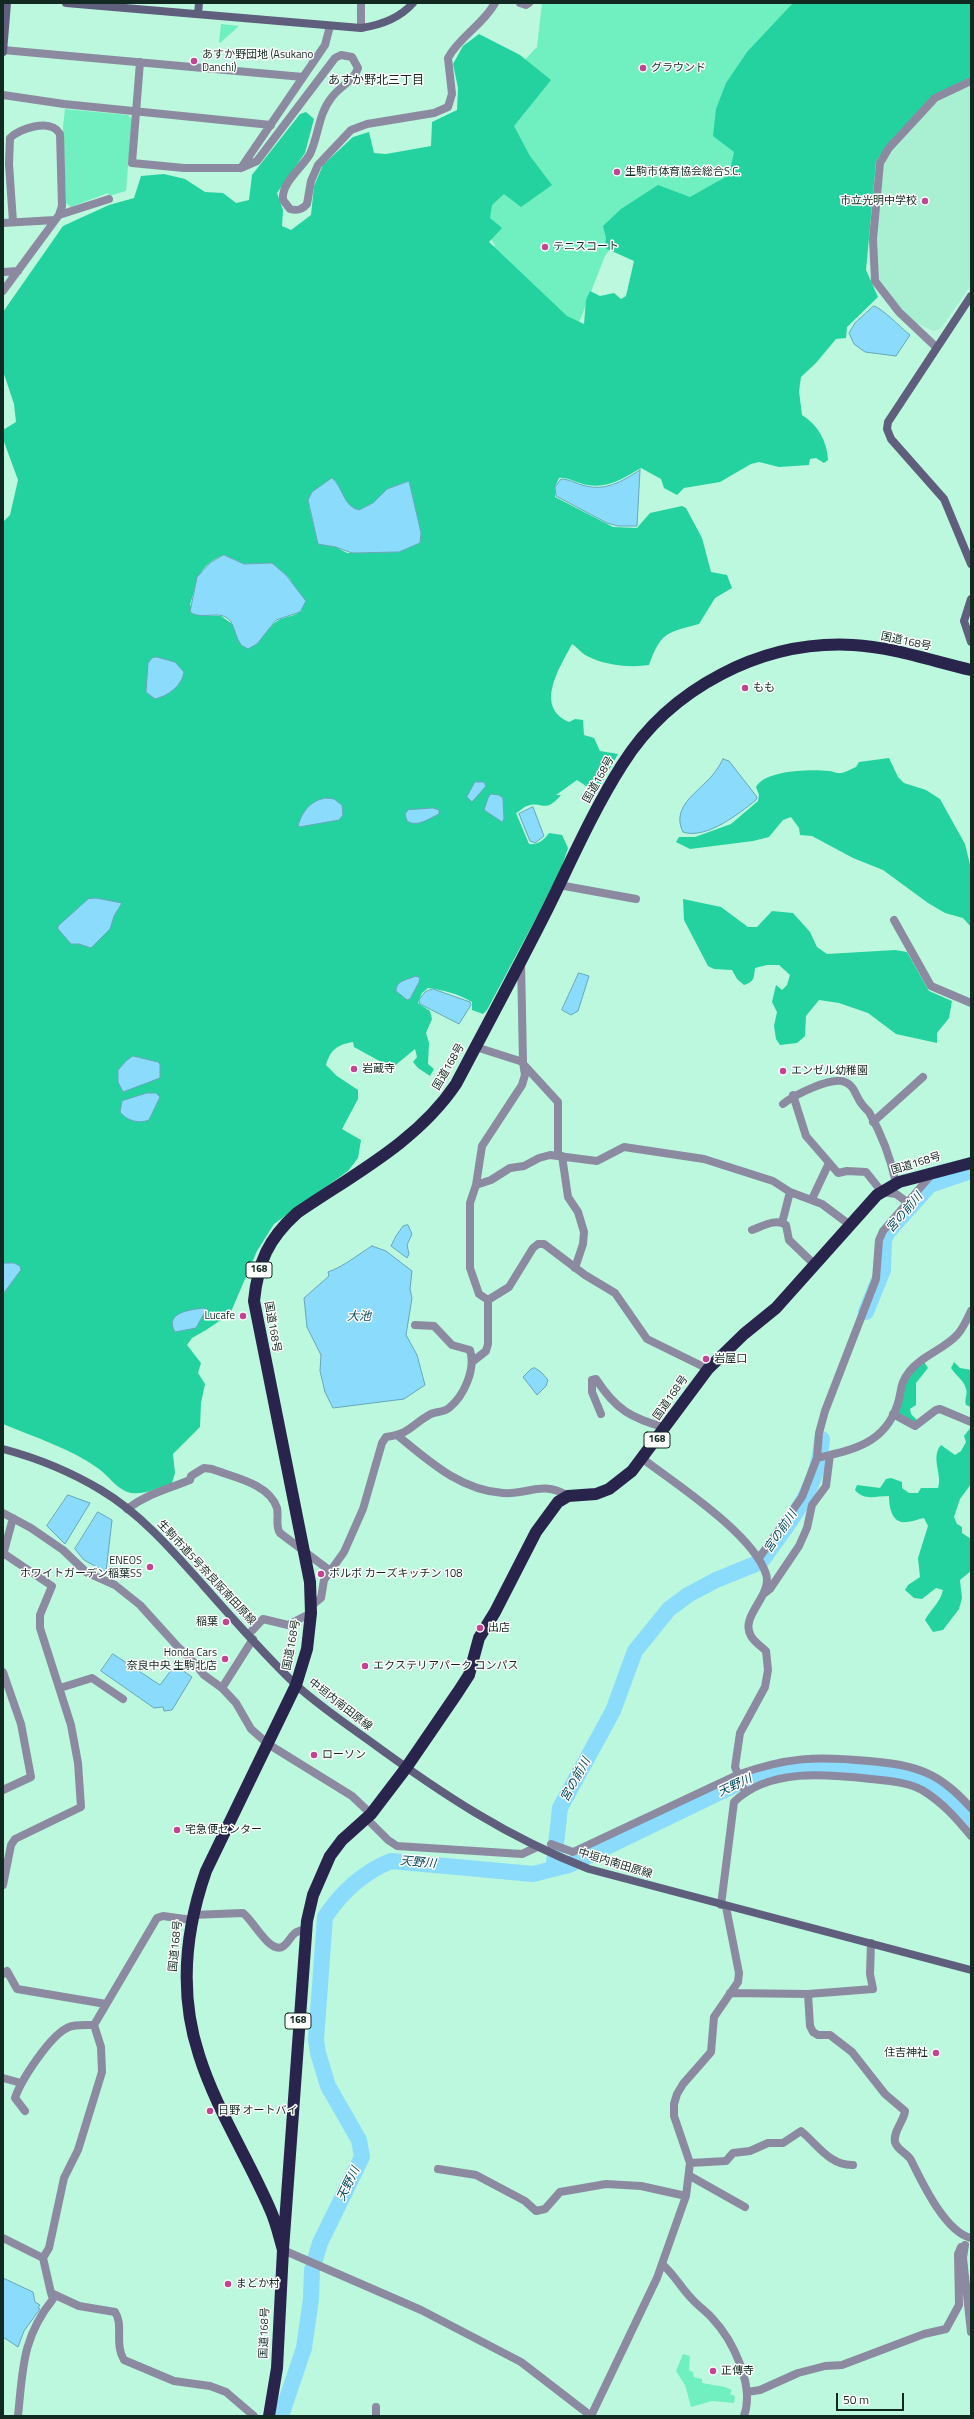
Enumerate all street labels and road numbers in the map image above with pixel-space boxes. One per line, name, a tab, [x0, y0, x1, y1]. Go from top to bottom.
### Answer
street label: 国道168号	[879, 630, 933, 654]
street label: 国道168号	[581, 754, 617, 806]
street label: 国道168号	[430, 1041, 468, 1093]
street label: 国道168号	[889, 1150, 943, 1178]
road number: 168	[246, 1262, 272, 1278]
street label: 国道168号	[261, 1301, 283, 1353]
street label: 国道168号	[651, 1373, 691, 1423]
road number: 168	[644, 1432, 670, 1448]
street label: 生駒市道5号奈良阪南田原線	[154, 1518, 258, 1628]
street label: 国道168号	[281, 1618, 303, 1672]
street label: 中垣内南田原線	[306, 1676, 374, 1734]
street label: 中垣内南田原線	[576, 1846, 654, 1882]
street label: 国道168号	[167, 1920, 185, 1972]
road number: 168	[285, 2013, 311, 2029]
street label: 国道168号	[258, 2307, 272, 2359]

